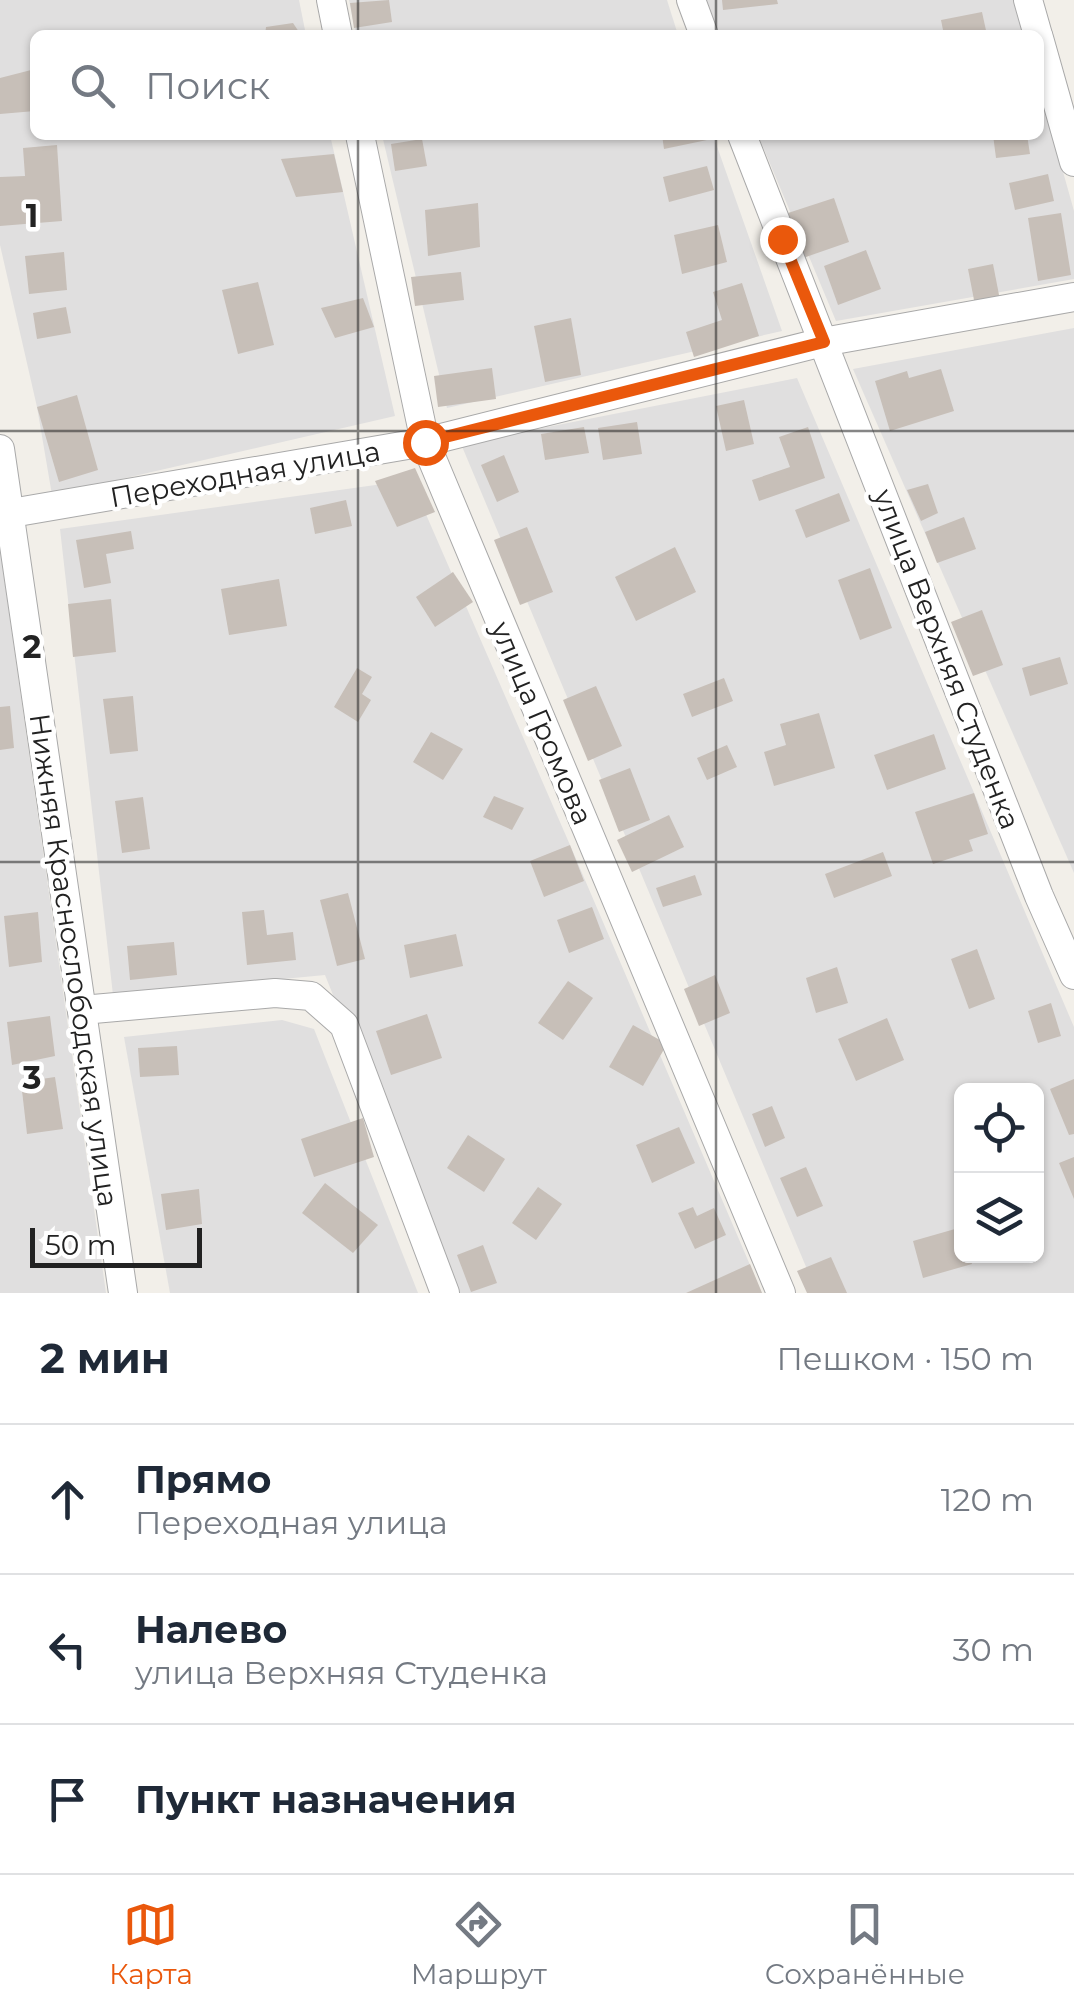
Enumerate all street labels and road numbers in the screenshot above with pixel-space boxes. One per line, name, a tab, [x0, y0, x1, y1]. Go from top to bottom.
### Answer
street label: Переходная улица	[107, 433, 383, 515]
street label: улица Верхняя Cтуденка	[866, 483, 1028, 834]
street label: улица Громова	[483, 615, 600, 830]
street label: Нижняя Краснослободская улица	[23, 711, 125, 1209]

